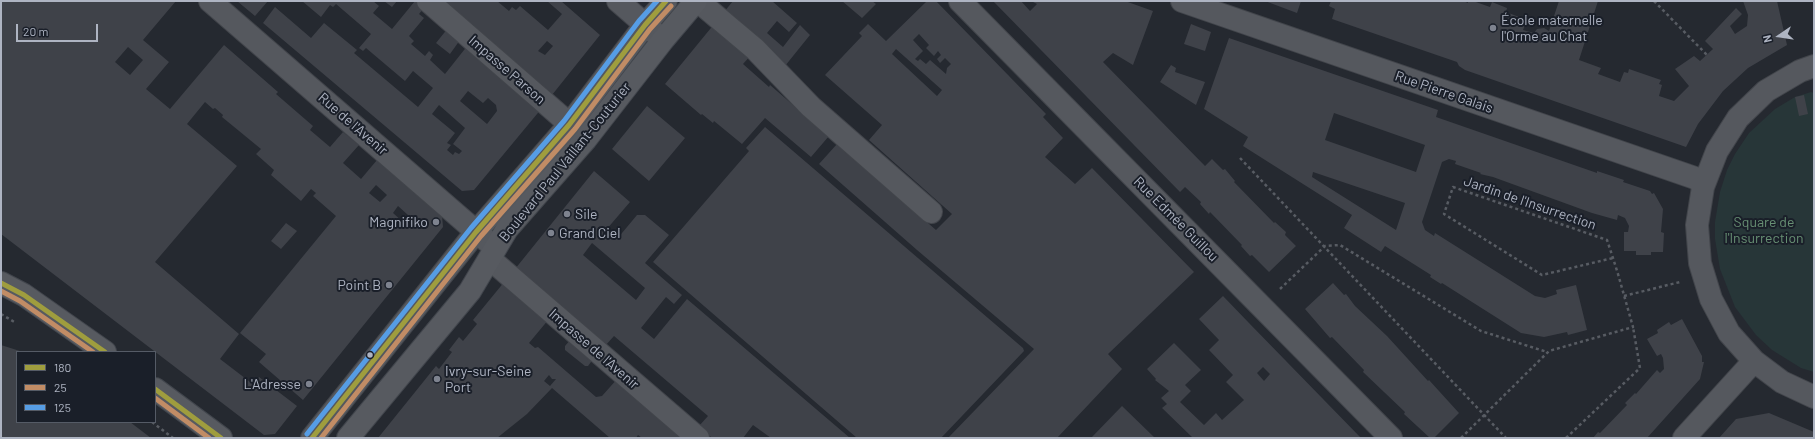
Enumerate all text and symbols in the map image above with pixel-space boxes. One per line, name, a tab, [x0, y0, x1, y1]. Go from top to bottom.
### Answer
place label: École maternelle l'Orme au Chat	[1501, 12, 1603, 44]
scale bar	[18, 16, 100, 42]
north arrow	[1759, 16, 1799, 56]
marker: École maternelle l'Orme au Chat	[1488, 23, 1498, 33]
text: 20 m	[23, 24, 49, 38]
street label: Impasse Parson	[465, 32, 549, 108]
text: N	[1760, 34, 1774, 44]
street label: Rue Pierre Galais	[1393, 67, 1495, 117]
street label: Boulevard Paul Vaillant-Couturier	[496, 79, 634, 245]
street label: Rue de l'Avenir	[315, 89, 391, 159]
street label: Jardin de l'Insurrection	[1462, 172, 1598, 234]
street label: Rue Edmée Guillou	[1130, 173, 1222, 265]
place label: Sile	[575, 206, 597, 222]
marker: Sile	[562, 209, 572, 219]
place label: Magnifiko	[369, 214, 428, 230]
park label: Square de l'Insurrection	[1724, 214, 1804, 246]
marker: Magnifiko	[431, 217, 441, 227]
place label: Grand Ciel	[559, 225, 620, 241]
marker: Grand Ciel	[546, 228, 556, 238]
place label: Point B	[338, 277, 381, 293]
marker: Point B	[384, 280, 394, 290]
street label: Impasse de l'Avenir	[545, 305, 643, 393]
unlabelled marker	[365, 350, 375, 360]
legend	[16, 351, 156, 423]
text: 180	[54, 360, 71, 374]
place label: Ivry-sur-Seine Port	[445, 363, 531, 396]
marker: Ivry-sur-Seine Port	[432, 374, 442, 384]
place label: L'Adresse	[244, 376, 301, 392]
marker: L'Adresse	[304, 379, 314, 389]
text: 25	[54, 380, 67, 394]
text: 125	[54, 400, 71, 414]

